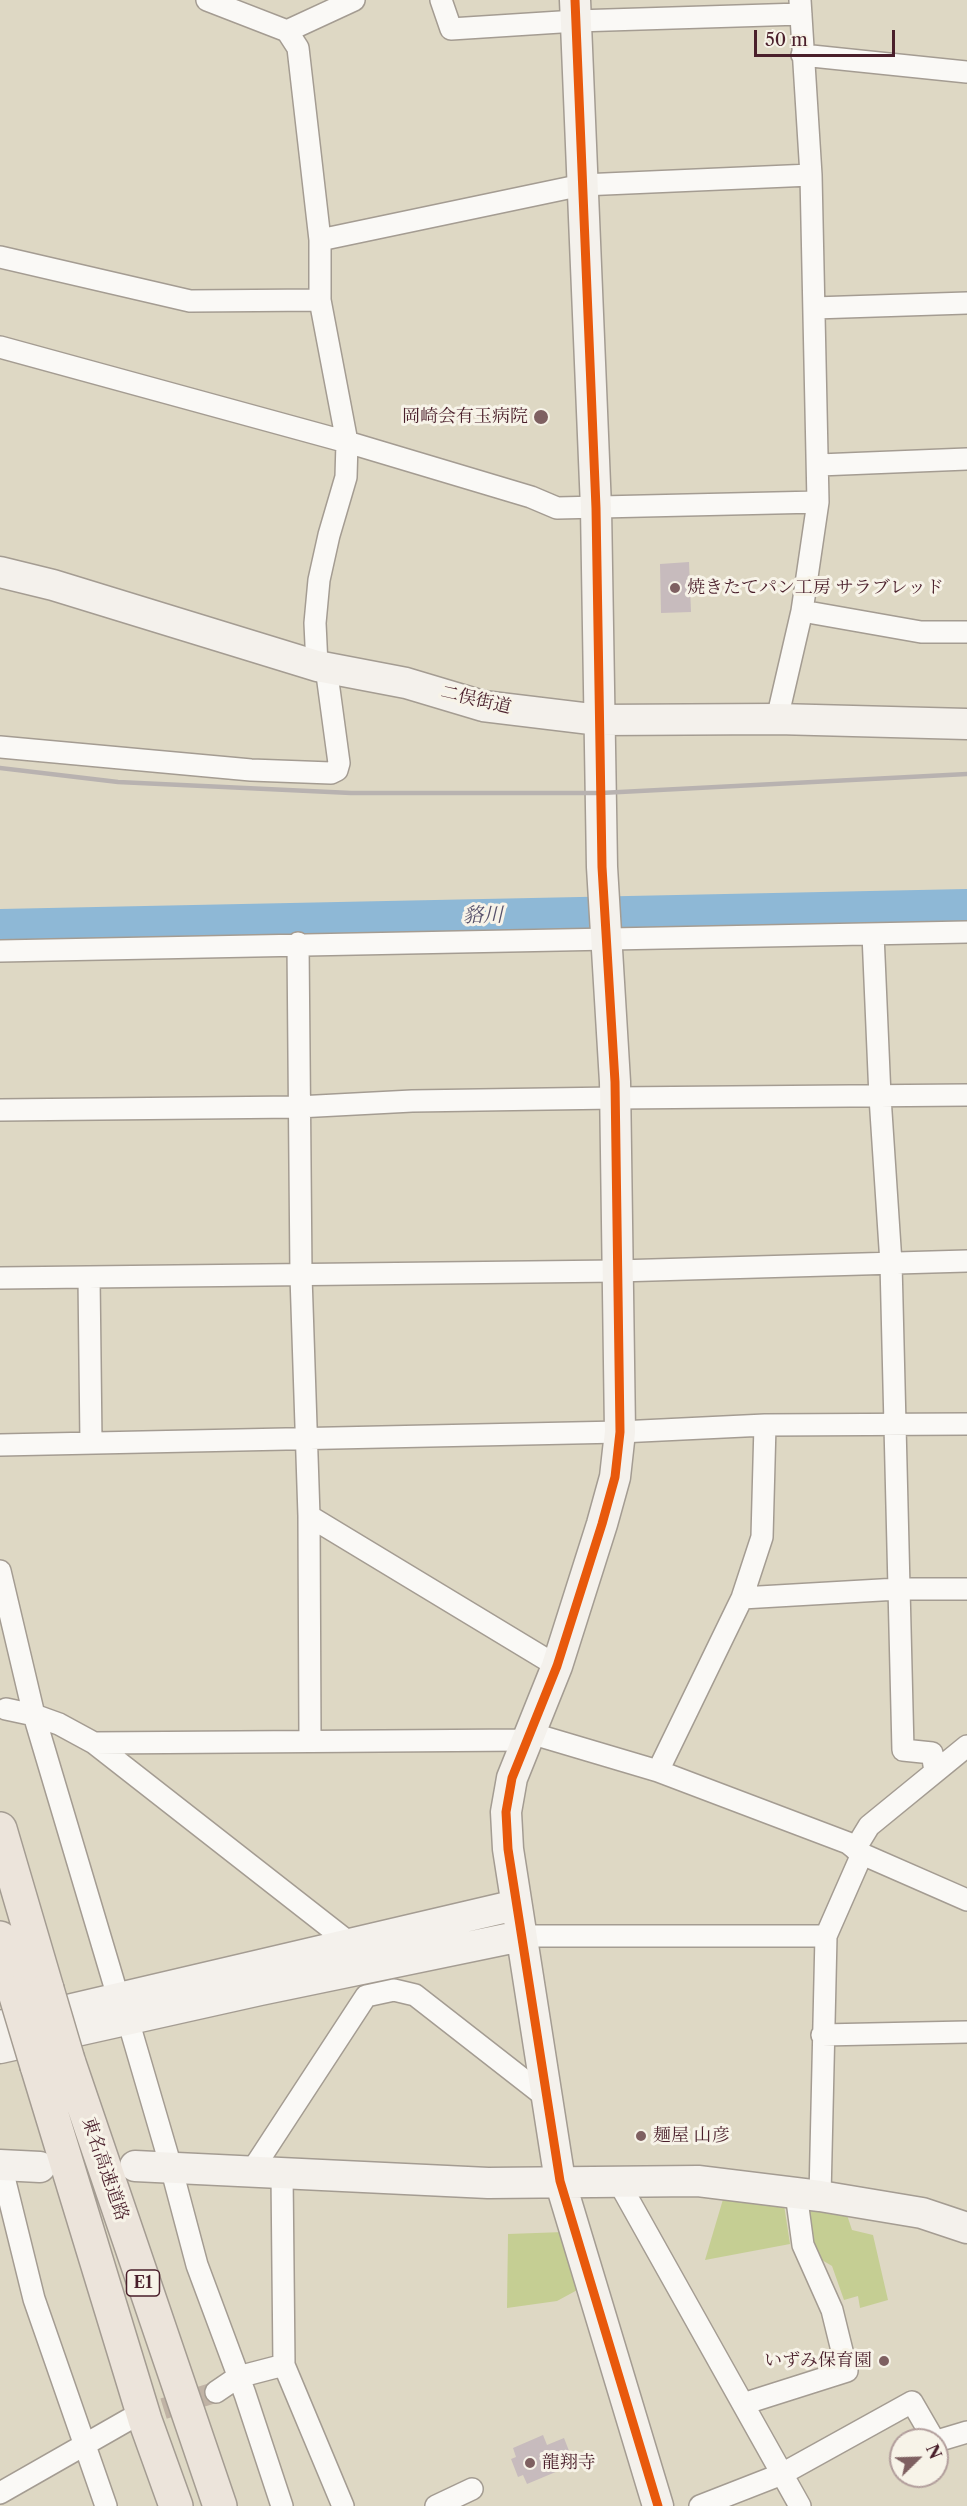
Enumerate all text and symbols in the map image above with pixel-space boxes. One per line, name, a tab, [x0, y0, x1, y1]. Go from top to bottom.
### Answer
scale bar	[757, 18, 898, 56]
text: 50 m	[765, 29, 808, 51]
place label: 岡崎会有玉病院	[402, 406, 528, 428]
marker: 岡崎会有玉病院	[532, 408, 550, 426]
place label: 焼きたてパン工房 サラブレッド	[687, 577, 944, 599]
marker: 焼きたてパン工房 サラブレッド	[668, 581, 682, 595]
street label: 二俣街道	[438, 681, 514, 719]
water label: 貉川	[463, 904, 503, 928]
street label: 東名高速道路	[77, 2114, 133, 2224]
place label: 麺屋 山彦	[653, 2125, 730, 2147]
marker: 麺屋 山彦	[634, 2129, 648, 2143]
road number: E1	[126, 2270, 160, 2296]
place label: いずみ保育園	[764, 2350, 872, 2372]
marker: いずみ保育園	[877, 2354, 891, 2368]
north arrow	[889, 2428, 949, 2488]
text: N	[922, 2441, 946, 2462]
place label: 龍翔寺	[542, 2452, 596, 2474]
marker: 龍翔寺	[523, 2456, 537, 2470]

